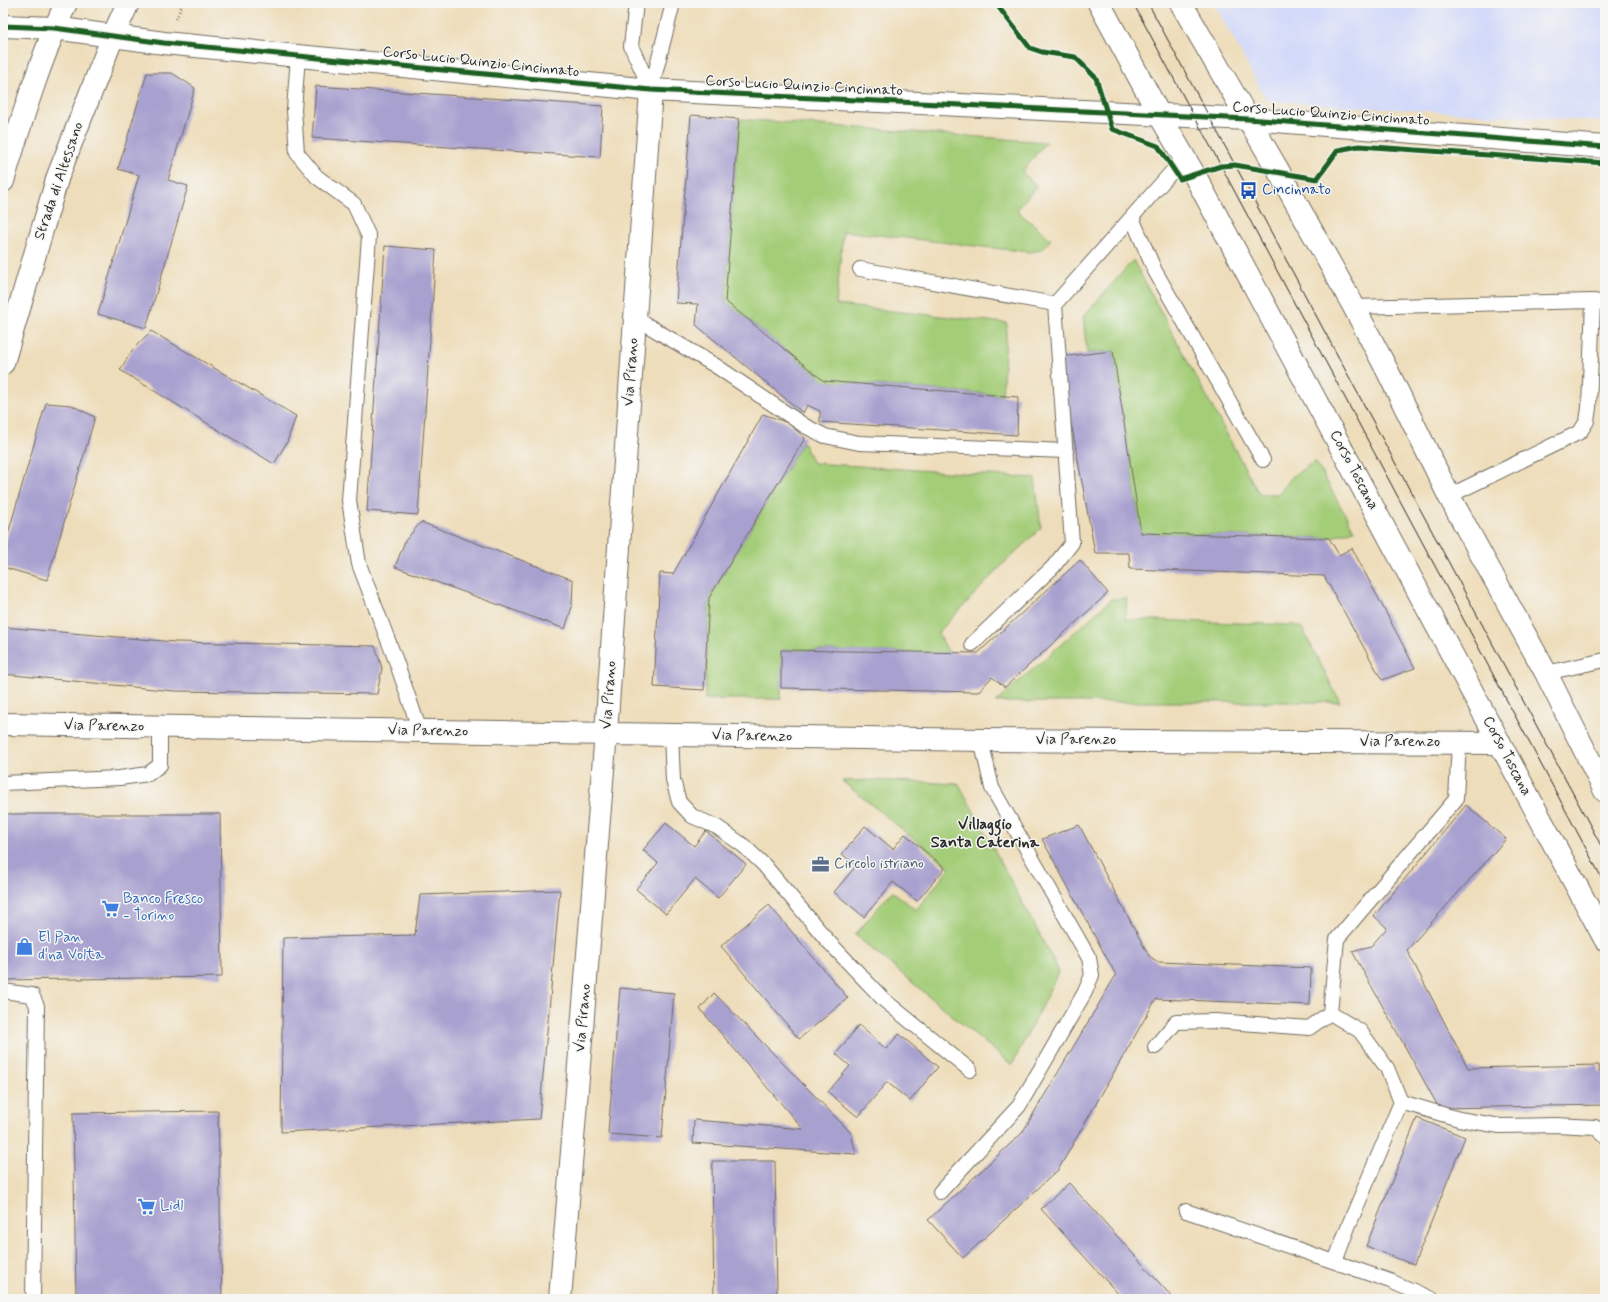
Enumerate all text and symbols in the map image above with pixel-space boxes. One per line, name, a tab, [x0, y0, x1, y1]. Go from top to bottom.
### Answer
street label: Corso Lucio Quinzio Cincinnato	[382, 42, 580, 82]
street label: Corso Lucio Quinzio Cincinnato	[705, 71, 903, 101]
street label: Corso Lucio Quinzio Cincinnato	[1232, 97, 1430, 131]
street label: Strada di Altessano	[29, 119, 89, 243]
bus stop icon: Cincinnato	[1239, 180, 1259, 200]
place label: Cincinnato	[1262, 180, 1331, 200]
street label: Via Pirano	[619, 337, 643, 407]
street label: Corso Toscana	[1325, 427, 1383, 513]
street label: Via Pirano	[597, 660, 621, 730]
street label: Corso Toscana	[1478, 713, 1536, 799]
street label: Via Parenzo	[64, 715, 144, 737]
street label: Via Parenzo	[388, 720, 468, 742]
street label: Via Parenzo	[712, 725, 792, 747]
street label: Via Parenzo	[1036, 730, 1116, 750]
street label: Via Parenzo	[1360, 732, 1440, 752]
district label: Villaggio Santa Caterina	[931, 814, 1040, 853]
office icon: Circolo istriano	[811, 854, 831, 874]
place label: Circolo istriano	[834, 854, 924, 874]
place label: Banco Fresco - Torino	[123, 889, 203, 926]
supermarket icon: Banco Fresco - Torino	[100, 898, 120, 918]
place label: El Pan d'na Volta	[38, 928, 105, 965]
shop icon: El Pan d'na Volta	[15, 937, 35, 957]
street label: Via Pirano	[570, 983, 596, 1053]
supermarket icon: Lidl	[137, 1196, 157, 1216]
place label: Lidl	[160, 1196, 183, 1216]

